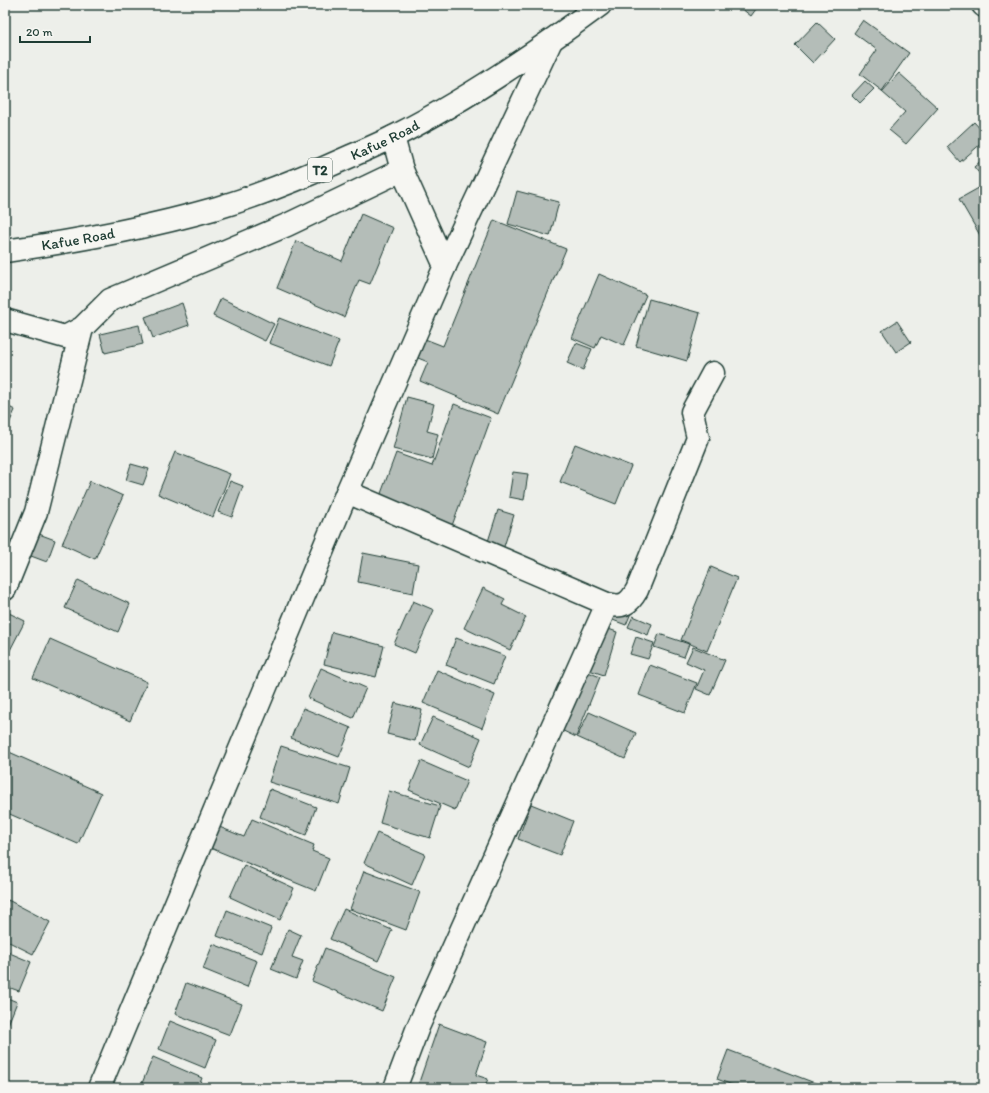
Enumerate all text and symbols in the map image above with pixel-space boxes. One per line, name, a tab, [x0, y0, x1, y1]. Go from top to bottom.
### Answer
scale bar	[20, 18, 90, 44]
text: 20 m	[26, 25, 53, 39]
street label: Kafue Road	[348, 115, 423, 164]
road number: T2	[308, 158, 332, 182]
street label: Kafue Road	[40, 224, 117, 255]

